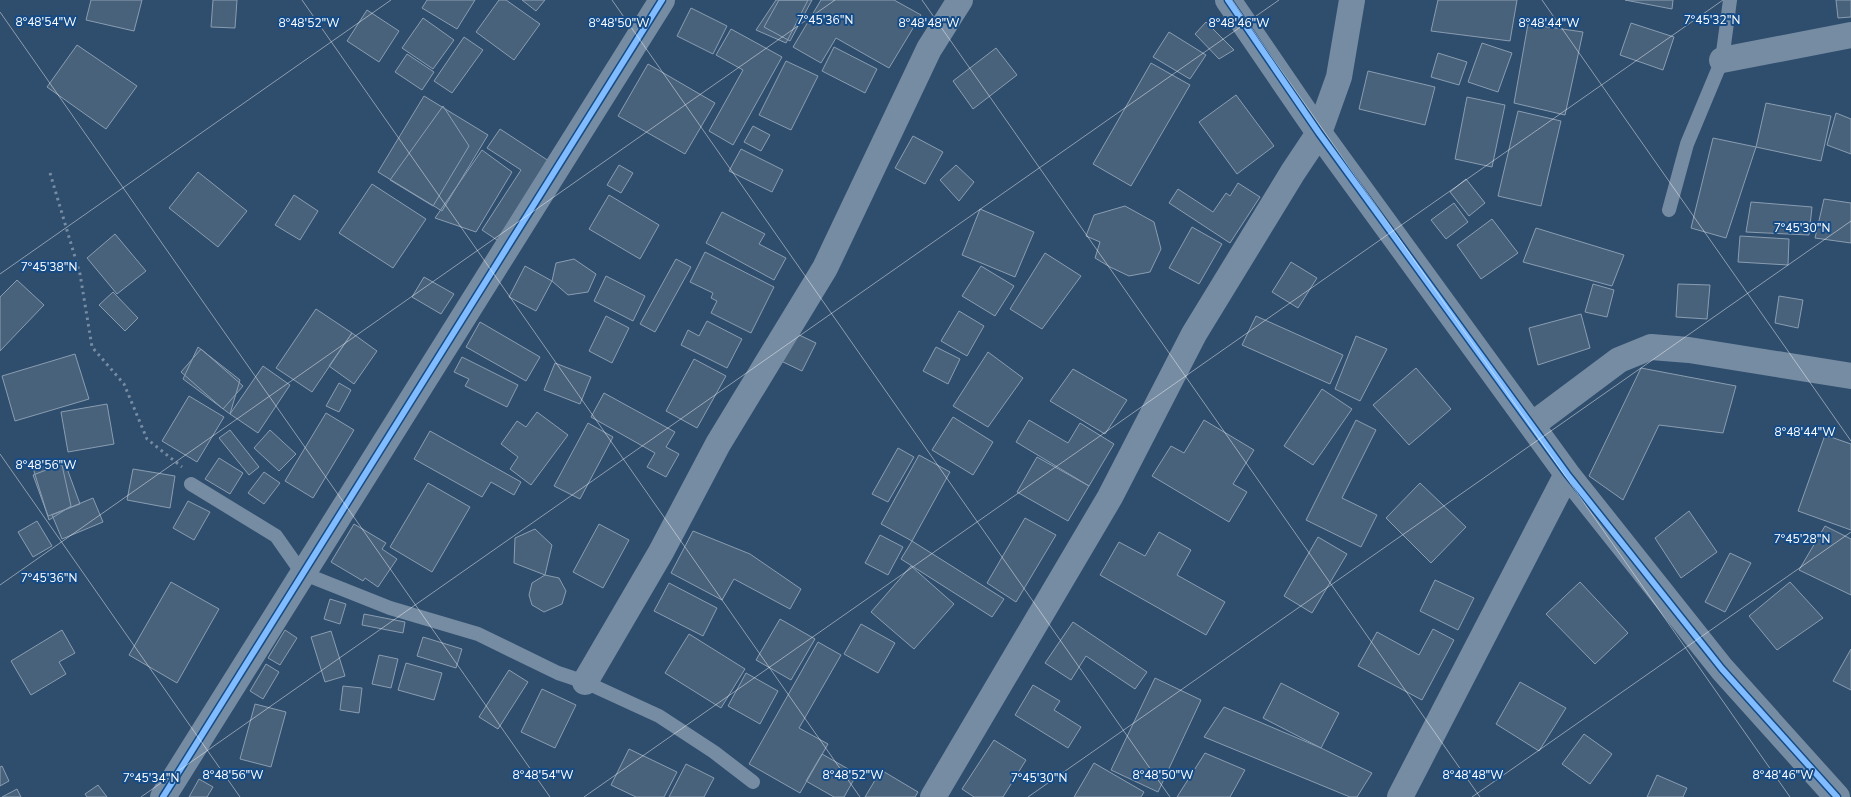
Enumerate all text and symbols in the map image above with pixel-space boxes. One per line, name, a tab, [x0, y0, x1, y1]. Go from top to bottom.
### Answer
text: 7°45'36"N	[797, 12, 853, 28]
text: 7°45'32"N	[1684, 12, 1740, 28]
text: 8°48'54"W	[15, 14, 77, 30]
text: 8°48'52"W	[278, 15, 340, 31]
text: 8°48'50"W	[588, 15, 650, 31]
text: 8°48'48"W	[898, 15, 960, 31]
text: 8°48'46"W	[1208, 15, 1270, 31]
text: 8°48'44"W	[1518, 15, 1580, 31]
text: 7°45'30"N	[1774, 220, 1830, 236]
text: 7°45'38"N	[21, 259, 77, 275]
text: 8°48'44"W	[1774, 424, 1836, 440]
text: 8°48'56"W	[15, 457, 77, 473]
text: 7°45'28"N	[1774, 531, 1830, 547]
text: 7°45'36"N	[21, 570, 77, 586]
text: 8°48'56"W	[202, 767, 264, 783]
text: 8°48'54"W	[512, 767, 574, 783]
text: 8°48'52"W	[822, 767, 884, 783]
text: 8°48'50"W	[1132, 767, 1194, 783]
text: 8°48'48"W	[1442, 767, 1504, 783]
text: 8°48'46"W	[1752, 767, 1814, 783]
text: 7°45'34"N	[123, 770, 179, 786]
text: 7°45'30"N	[1011, 770, 1067, 786]

